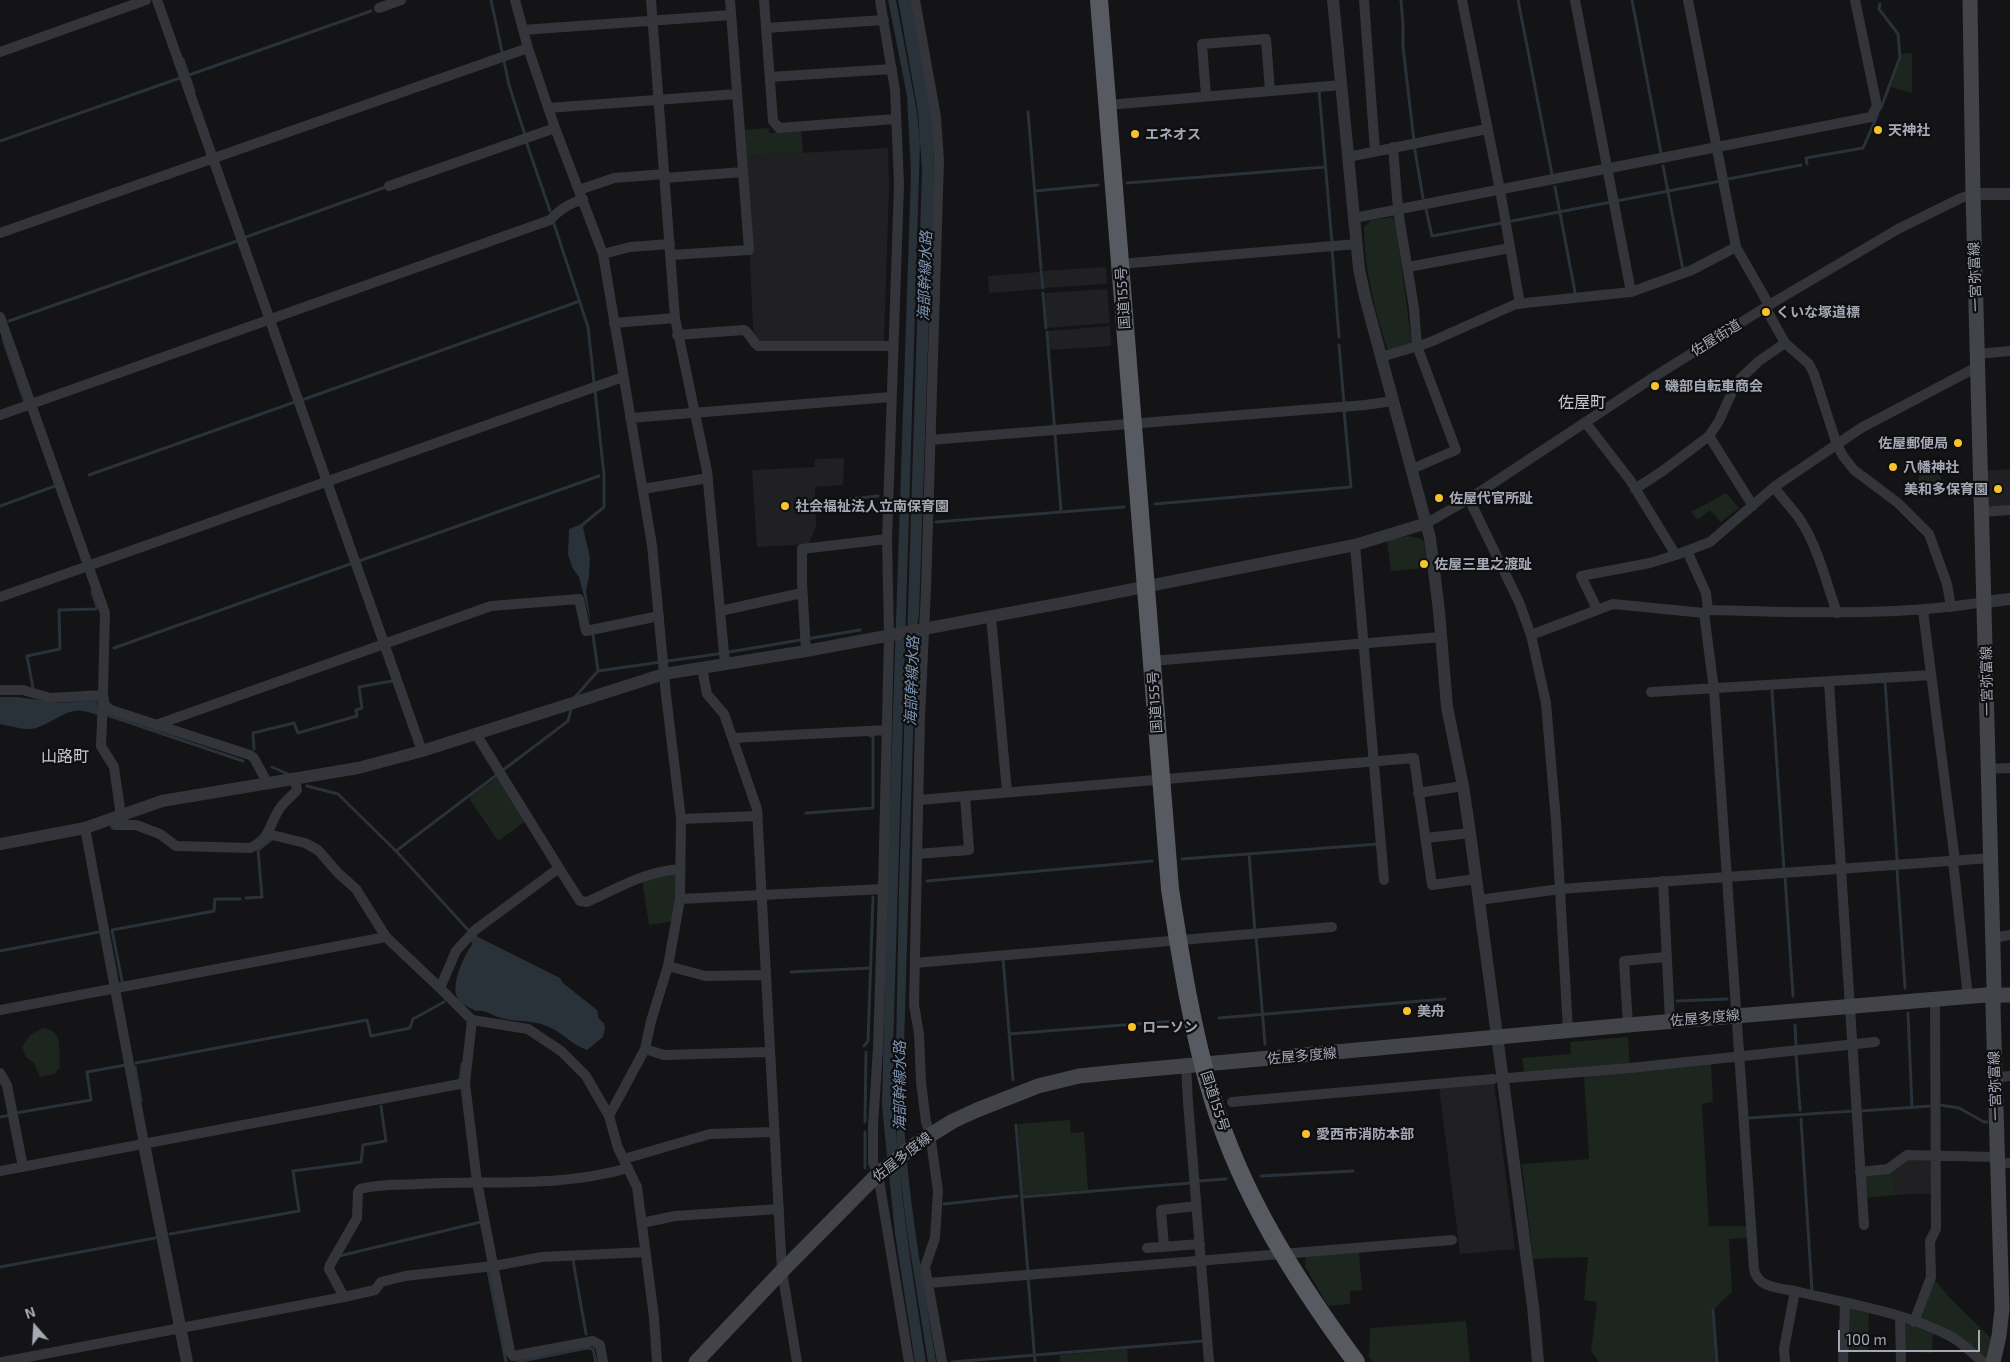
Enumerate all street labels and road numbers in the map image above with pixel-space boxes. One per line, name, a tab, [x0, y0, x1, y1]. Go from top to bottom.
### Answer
street label: 一宮弥富線	[1965, 242, 1985, 312]
street label: 国道155号	[1112, 266, 1134, 330]
street label: 佐屋街道	[1688, 316, 1744, 360]
street label: 一宮弥富線	[1978, 646, 1996, 716]
street label: 国道155号	[1144, 670, 1166, 734]
street label: 佐屋多度線	[1669, 1007, 1741, 1029]
street label: 佐屋多度線	[1266, 1045, 1338, 1067]
street label: 一宮弥富線	[1985, 1051, 2005, 1121]
street label: 国道155号	[1197, 1069, 1233, 1133]
street label: 佐屋多度線	[869, 1129, 935, 1185]

